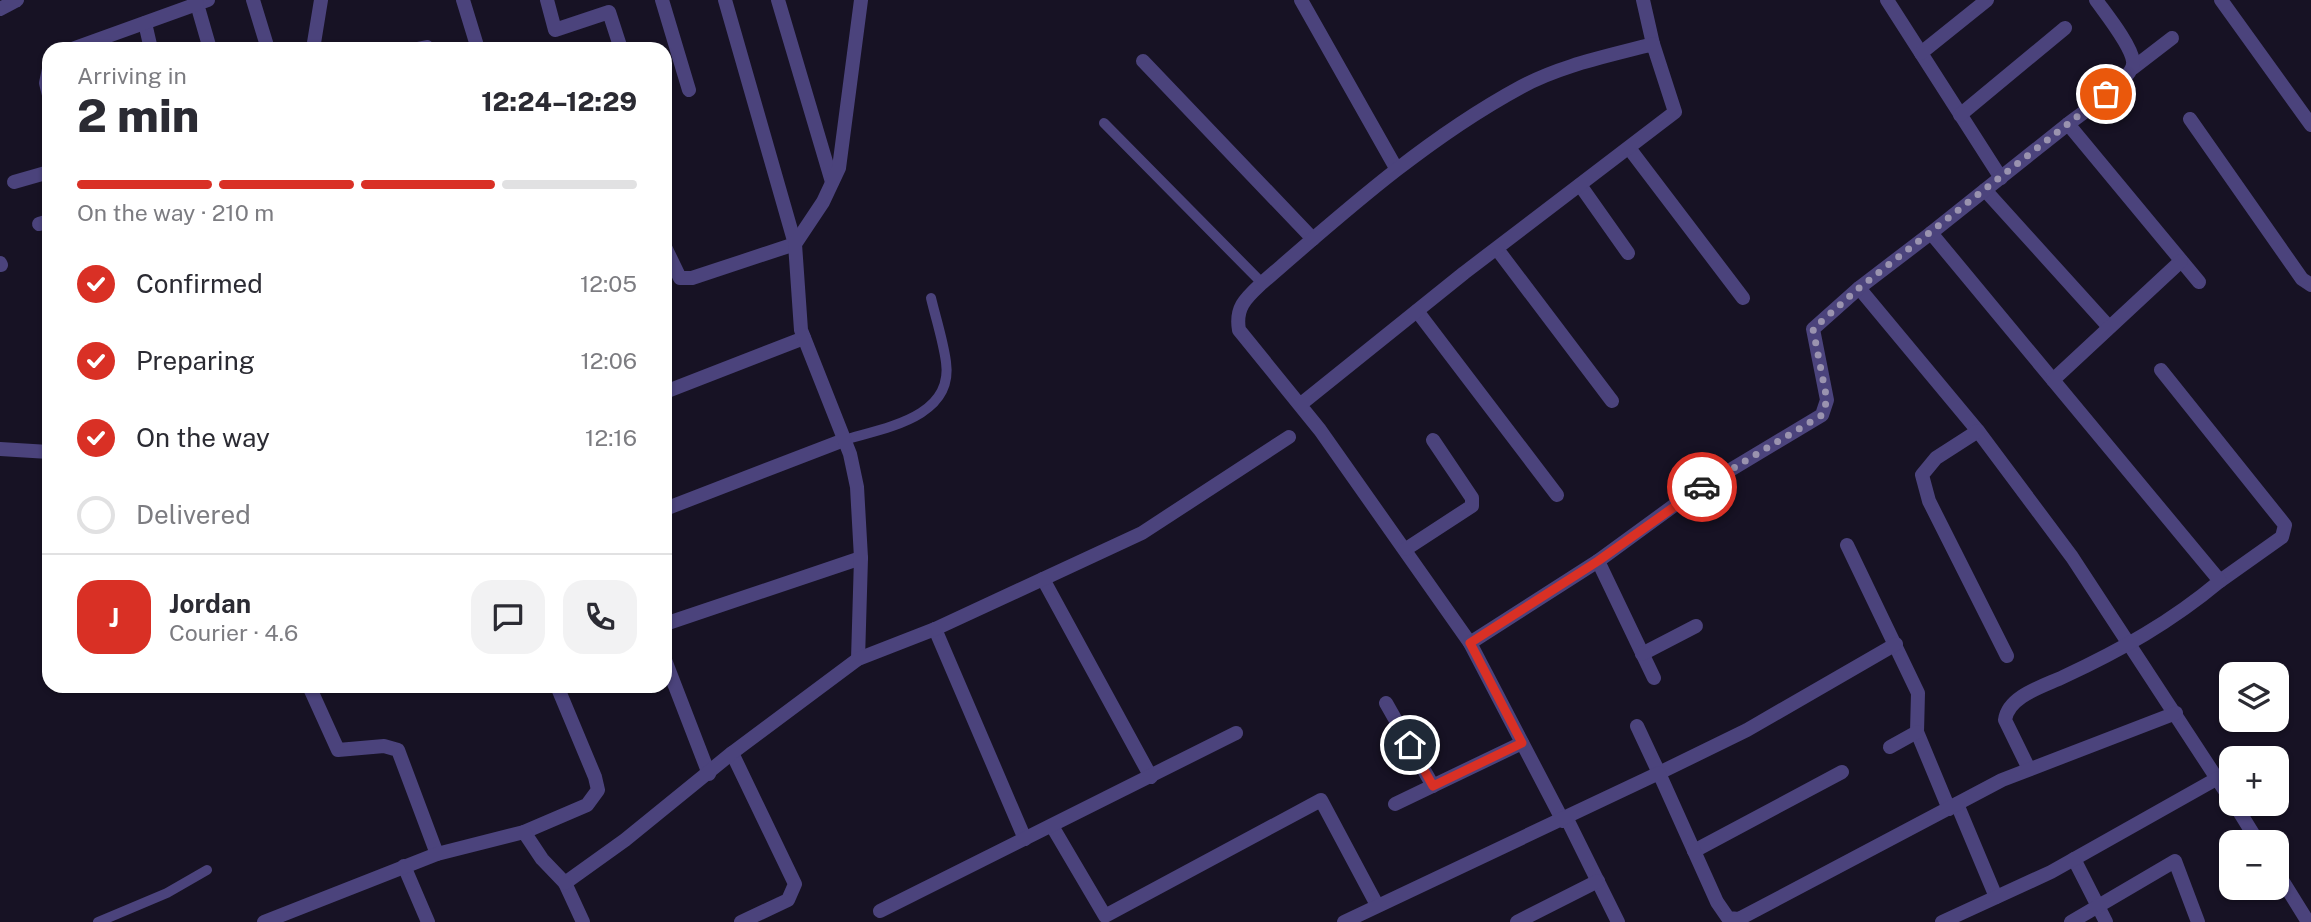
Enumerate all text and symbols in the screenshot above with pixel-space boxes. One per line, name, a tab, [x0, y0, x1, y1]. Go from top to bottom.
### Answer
text: Arriving in	[77, 62, 187, 89]
pin	[2076, 64, 2136, 124]
icon: bag	[2087, 75, 2125, 113]
text: 12:24–12:29	[481, 86, 637, 117]
text: 2 min	[77, 88, 199, 142]
text: On the way · 210 m	[77, 199, 274, 226]
icon: check	[77, 265, 115, 303]
text: Confirmed	[136, 268, 263, 299]
text: 12:05	[580, 270, 637, 297]
icon: check	[77, 342, 115, 380]
text: Preparing	[136, 345, 255, 376]
text: 12:06	[581, 347, 637, 374]
icon: check	[77, 419, 115, 457]
text: On the way	[136, 422, 270, 453]
text: 12:16	[585, 424, 637, 451]
courier	[1667, 452, 1737, 522]
icon: car	[1683, 468, 1721, 506]
text: Delivered	[136, 499, 251, 530]
button: chat	[471, 580, 545, 654]
button: phone	[563, 580, 637, 654]
text: Jordan	[169, 588, 251, 619]
text: J	[109, 602, 119, 633]
text: Courier · 4.6	[169, 619, 298, 646]
map controls	[2219, 662, 2289, 900]
button: layers	[2219, 662, 2289, 732]
pin	[1380, 715, 1440, 775]
icon: home	[1391, 726, 1429, 764]
button: +	[2219, 746, 2289, 816]
button: −	[2219, 830, 2289, 900]

